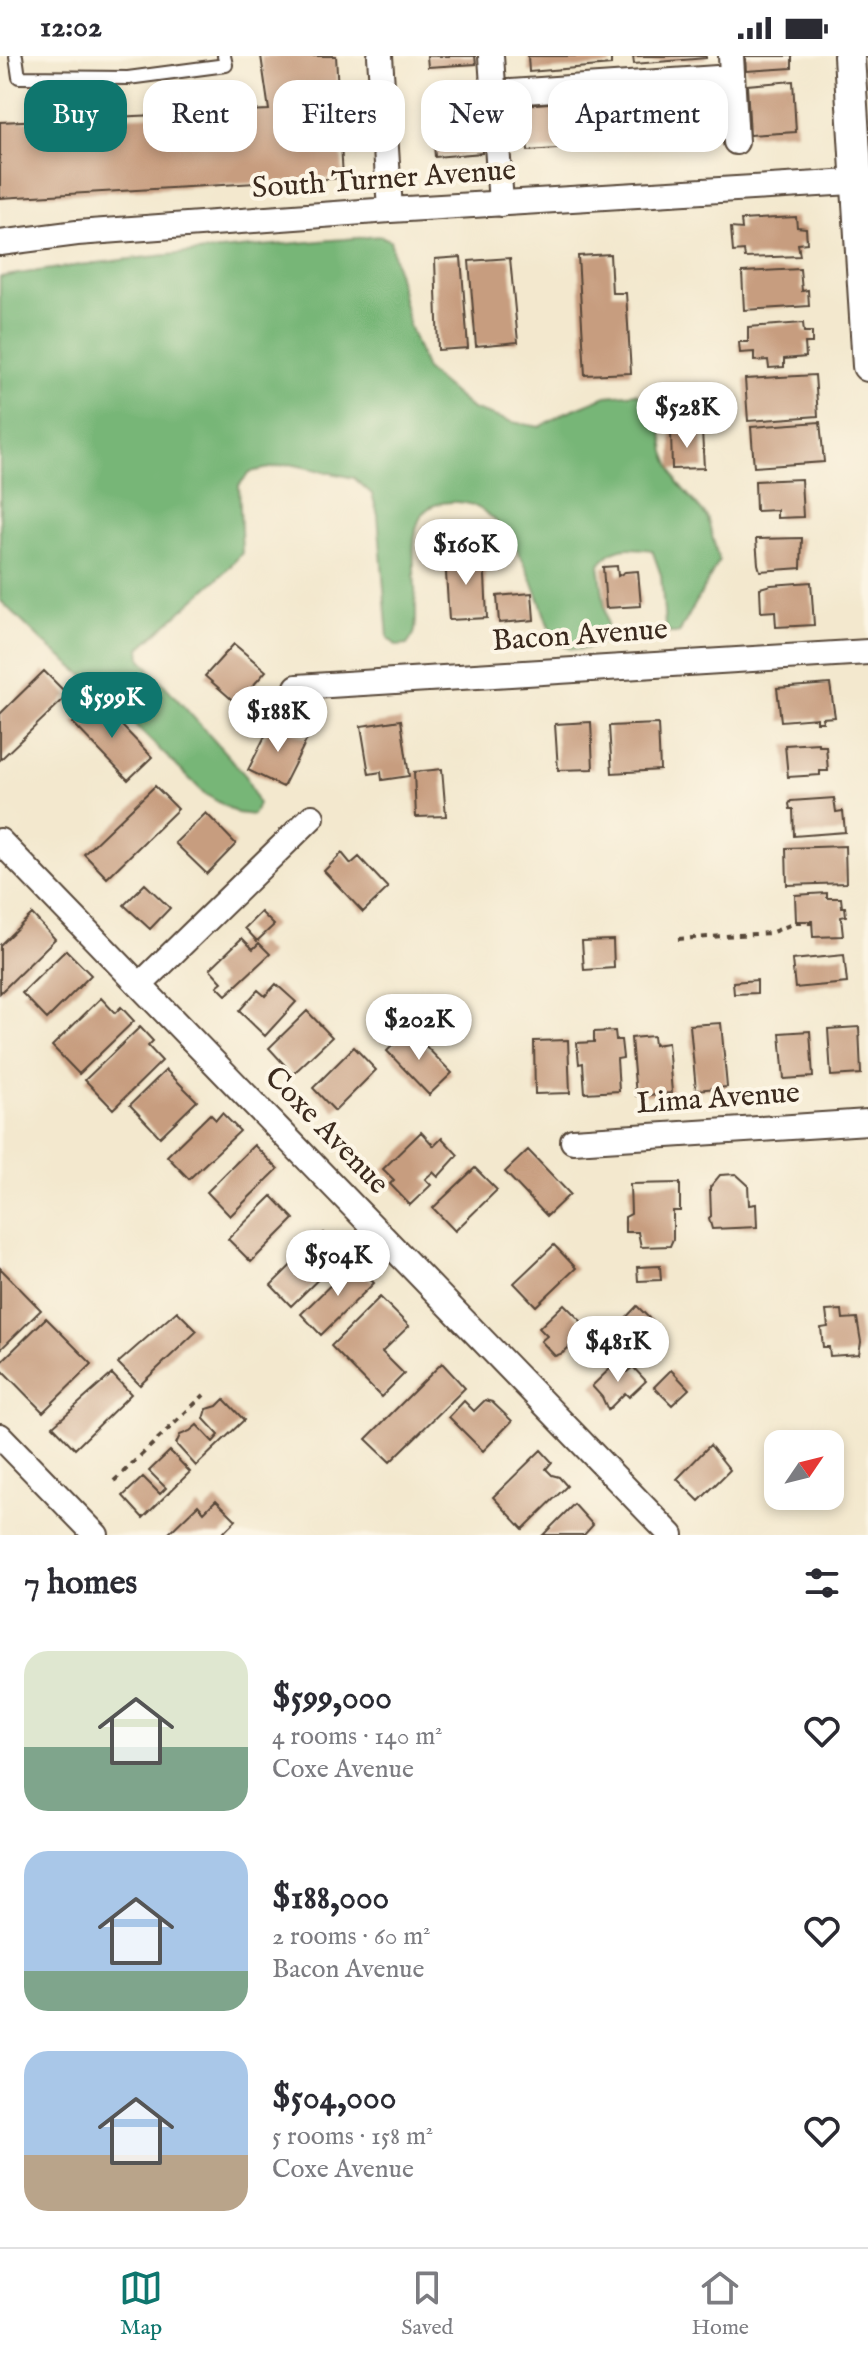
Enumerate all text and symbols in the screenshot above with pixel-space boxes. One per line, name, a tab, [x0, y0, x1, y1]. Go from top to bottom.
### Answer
text: 12:02	[40, 9, 102, 47]
chip: Buy	[24, 80, 127, 152]
chip: Rent	[143, 80, 257, 152]
chip: Filters	[273, 80, 405, 152]
chip: New	[421, 80, 532, 152]
chip: Apartment	[548, 80, 728, 152]
street label: South Turner Avenue	[251, 152, 517, 208]
pin: $528K	[631, 382, 743, 450]
text: $528K	[655, 391, 719, 424]
pin: $160K	[410, 519, 522, 587]
text: $160K	[433, 528, 499, 561]
street label: Bacon Avenue	[491, 611, 669, 661]
pin: $599K	[56, 672, 168, 740]
text: $599K	[79, 681, 145, 714]
pin: $188K	[222, 686, 334, 754]
text: $188K	[246, 695, 310, 728]
pin: $202K	[363, 994, 475, 1062]
text: $202K	[384, 1003, 454, 1036]
street label: Coxe Avenue	[255, 1059, 397, 1203]
street label: Lima Avenue	[635, 1074, 801, 1124]
pin: $504K	[282, 1230, 394, 1298]
text: $504K	[304, 1239, 372, 1272]
pin: $481K	[562, 1316, 674, 1384]
text: $481K	[585, 1325, 651, 1358]
north arrow	[764, 1430, 844, 1510]
map controls	[764, 1430, 844, 1510]
icon: filters	[800, 1561, 844, 1605]
text: 7 homes	[24, 1562, 137, 1605]
text: $599,000	[272, 1677, 392, 1720]
icon: home	[88, 1683, 184, 1779]
icon: heart	[800, 1709, 844, 1753]
text: 4 rooms · 140 m²	[272, 1720, 443, 1753]
text: Coxe Avenue	[272, 1753, 414, 1786]
text: $188,000	[272, 1877, 389, 1920]
icon: home	[88, 1883, 184, 1979]
icon: heart	[800, 1909, 844, 1953]
text: 2 rooms · 60 m²	[272, 1920, 431, 1953]
text: Bacon Avenue	[272, 1953, 425, 1986]
text: $504,000	[272, 2077, 396, 2120]
icon: home	[88, 2083, 184, 2179]
icon: heart	[800, 2109, 844, 2153]
text: 5 rooms · 158 m²	[272, 2120, 433, 2153]
text: Coxe Avenue	[272, 2153, 414, 2186]
tab: Map	[119, 2266, 163, 2342]
tab: Saved	[401, 2266, 453, 2342]
tab: Home	[691, 2266, 749, 2342]

